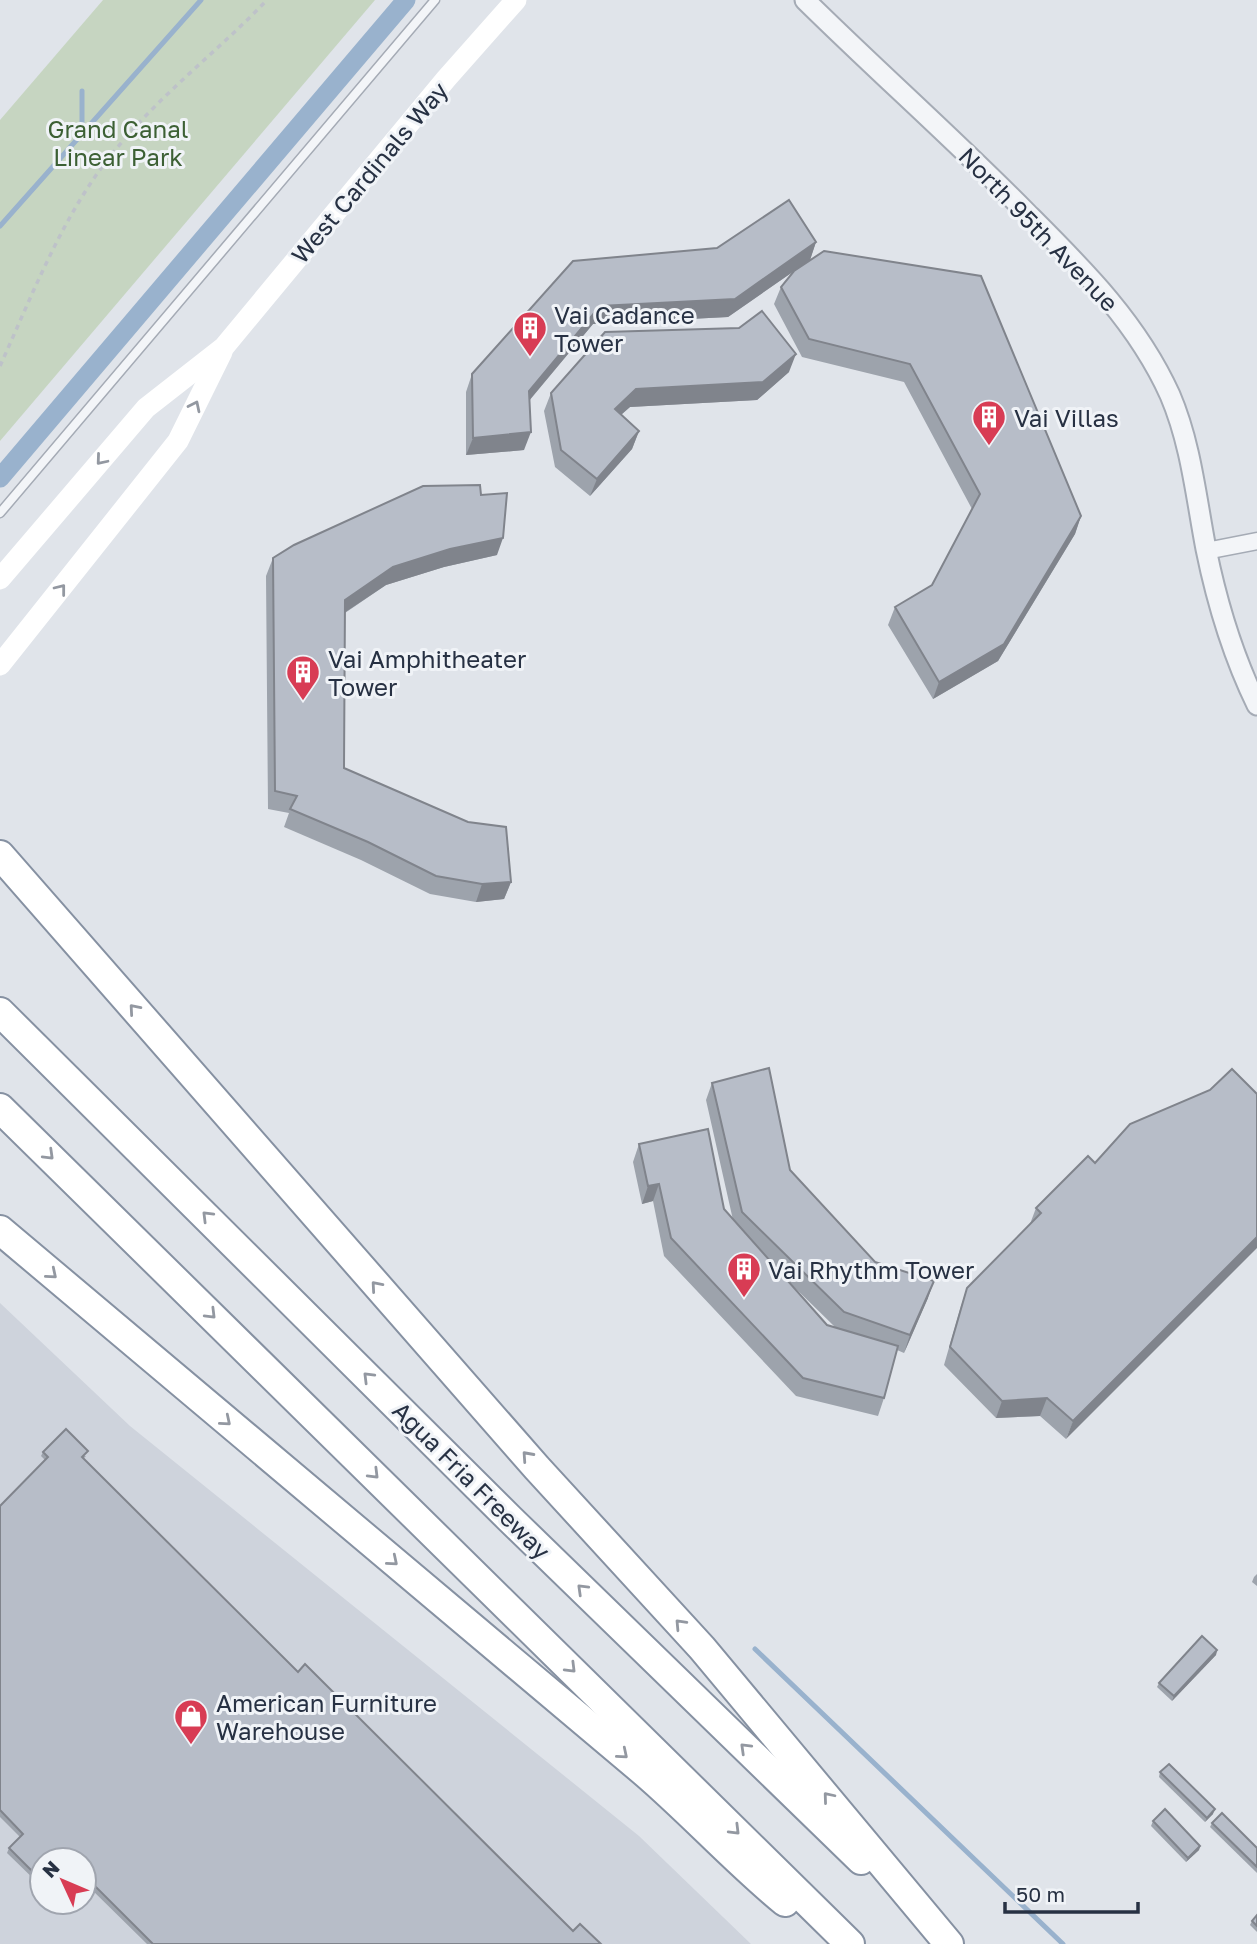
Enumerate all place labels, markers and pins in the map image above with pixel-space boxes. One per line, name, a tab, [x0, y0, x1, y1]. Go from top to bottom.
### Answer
place label: Vai Cadance Tower	[554, 300, 695, 357]
building icon: Vai Cadance Tower	[511, 309, 549, 358]
building icon: Vai Villas	[970, 398, 1008, 447]
place label: Vai Villas	[1014, 403, 1119, 432]
place label: Vai Amphitheater Tower	[328, 644, 526, 701]
building icon: Vai Amphitheater Tower	[284, 653, 322, 702]
building icon: Vai Rhythm Tower	[725, 1250, 763, 1299]
place label: Vai Rhythm Tower	[768, 1255, 974, 1284]
place label: American Furniture Warehouse	[216, 1688, 437, 1745]
shop icon: American Furniture Warehouse	[172, 1697, 210, 1746]

